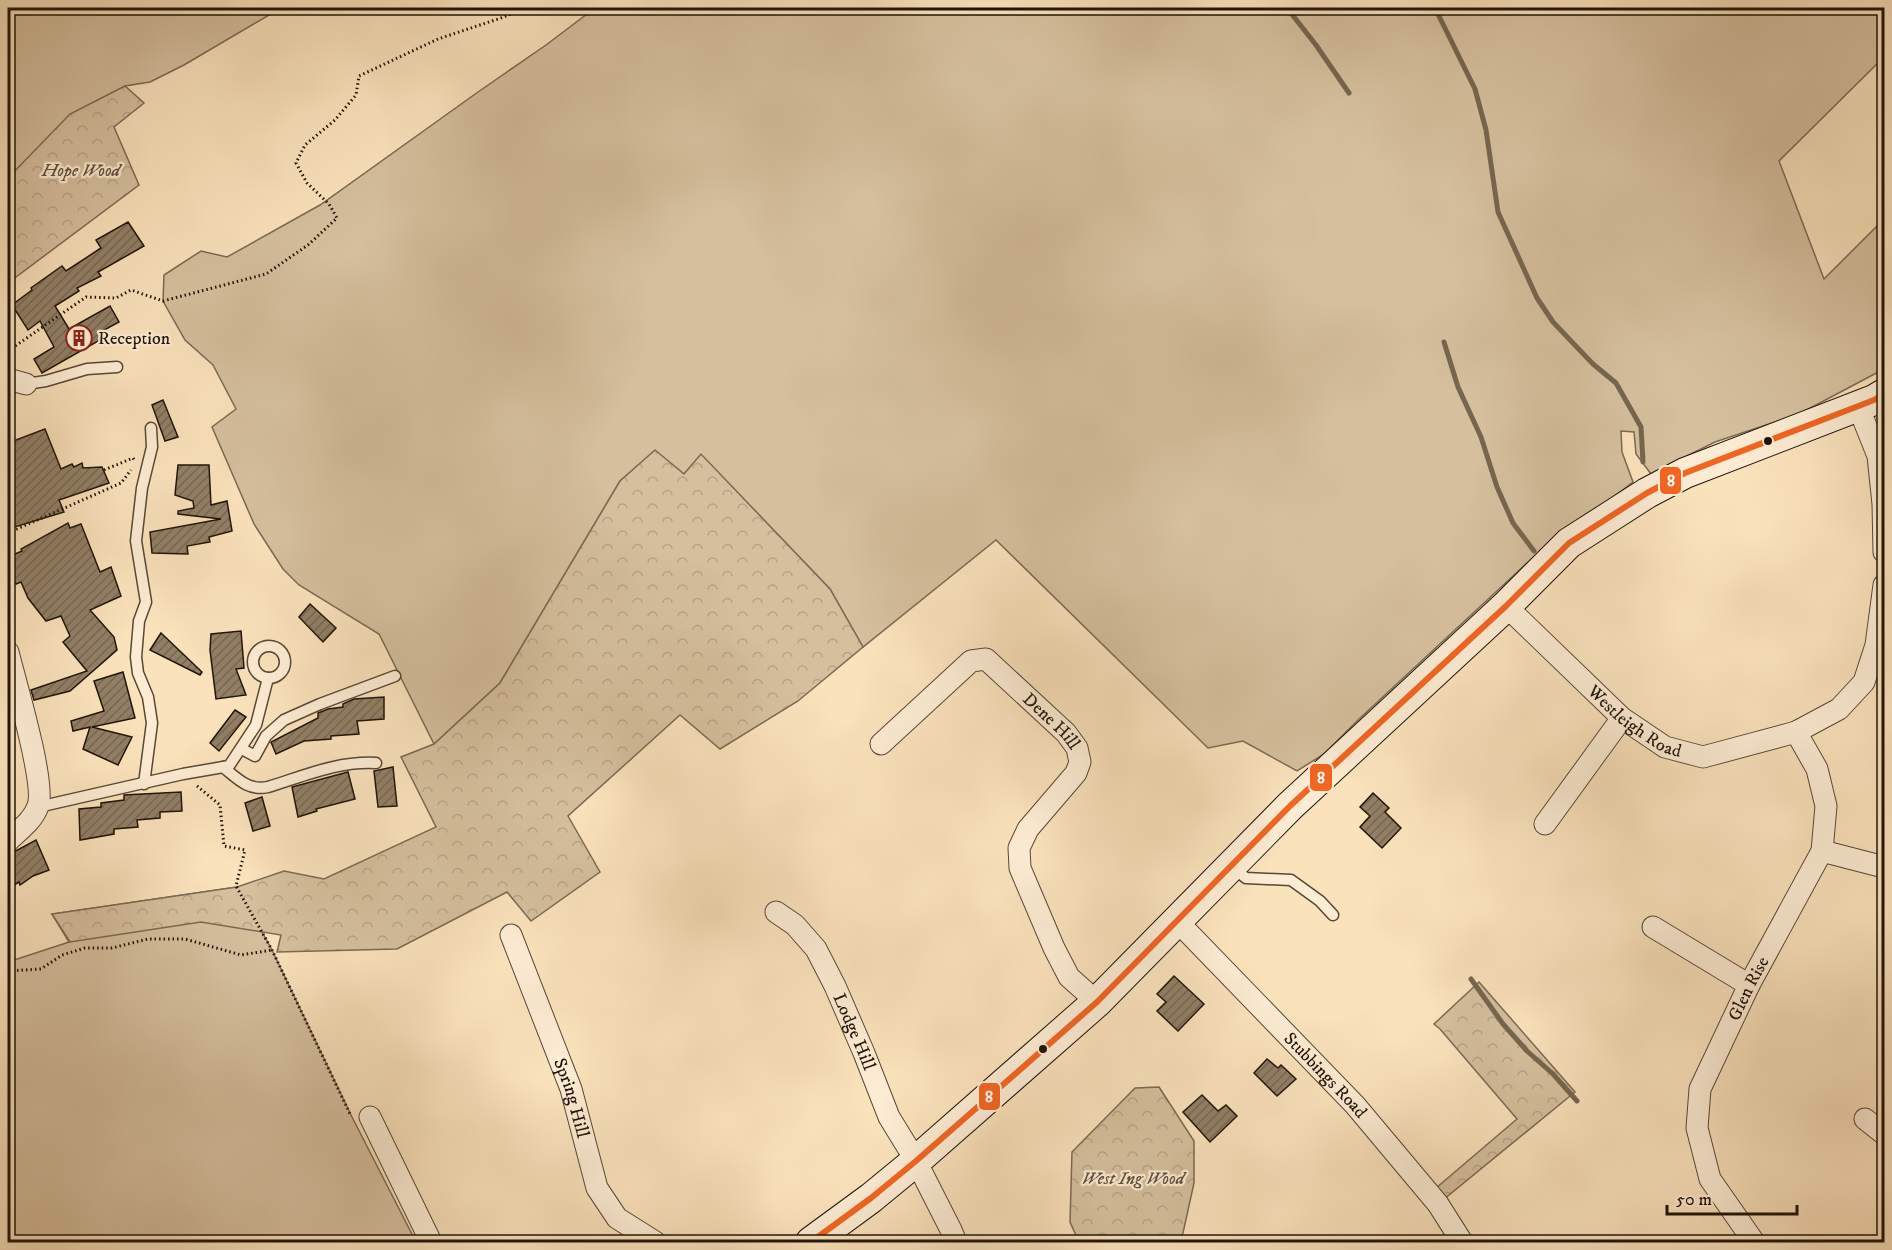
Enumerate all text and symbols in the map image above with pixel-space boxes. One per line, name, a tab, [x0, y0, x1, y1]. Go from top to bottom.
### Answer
park label: Hope Wood	[41, 160, 123, 182]
building icon: Reception	[64, 323, 94, 353]
place label: Reception	[98, 328, 171, 350]
unlabelled marker	[1762, 435, 1774, 447]
line badge: 8	[1659, 466, 1682, 495]
text: 8	[1667, 471, 1675, 491]
street label: Westleigh Road	[1582, 680, 1684, 763]
street label: Dene Hill	[1018, 689, 1085, 755]
line badge: 8	[1309, 763, 1333, 792]
text: 8	[1317, 768, 1325, 788]
street label: Glen Rise	[1724, 953, 1774, 1024]
street label: Lodge Hill	[827, 990, 880, 1074]
street label: Stubbings Road	[1279, 1028, 1371, 1123]
unlabelled marker	[1037, 1043, 1049, 1055]
street label: Spring Hill	[548, 1055, 594, 1141]
line badge: 8	[978, 1082, 1001, 1111]
text: 8	[985, 1087, 993, 1107]
park label: West Ing Wood	[1082, 1168, 1187, 1190]
scale bar	[1667, 1178, 1798, 1216]
text: 50 m	[1676, 1189, 1712, 1211]

